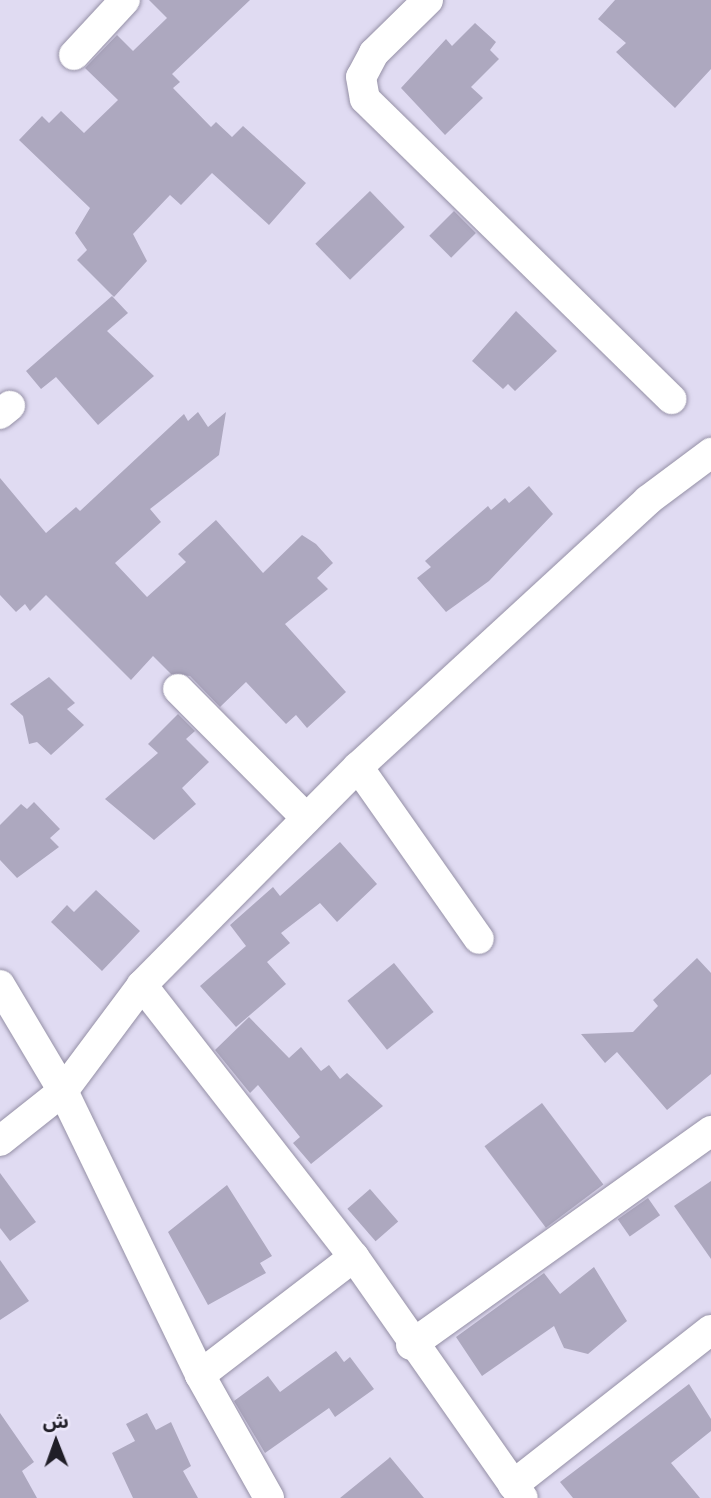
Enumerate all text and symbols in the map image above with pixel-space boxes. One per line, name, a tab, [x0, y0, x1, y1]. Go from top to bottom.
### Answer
north arrow	[21, 1407, 91, 1477]
text: ش	[42, 1409, 69, 1433]

